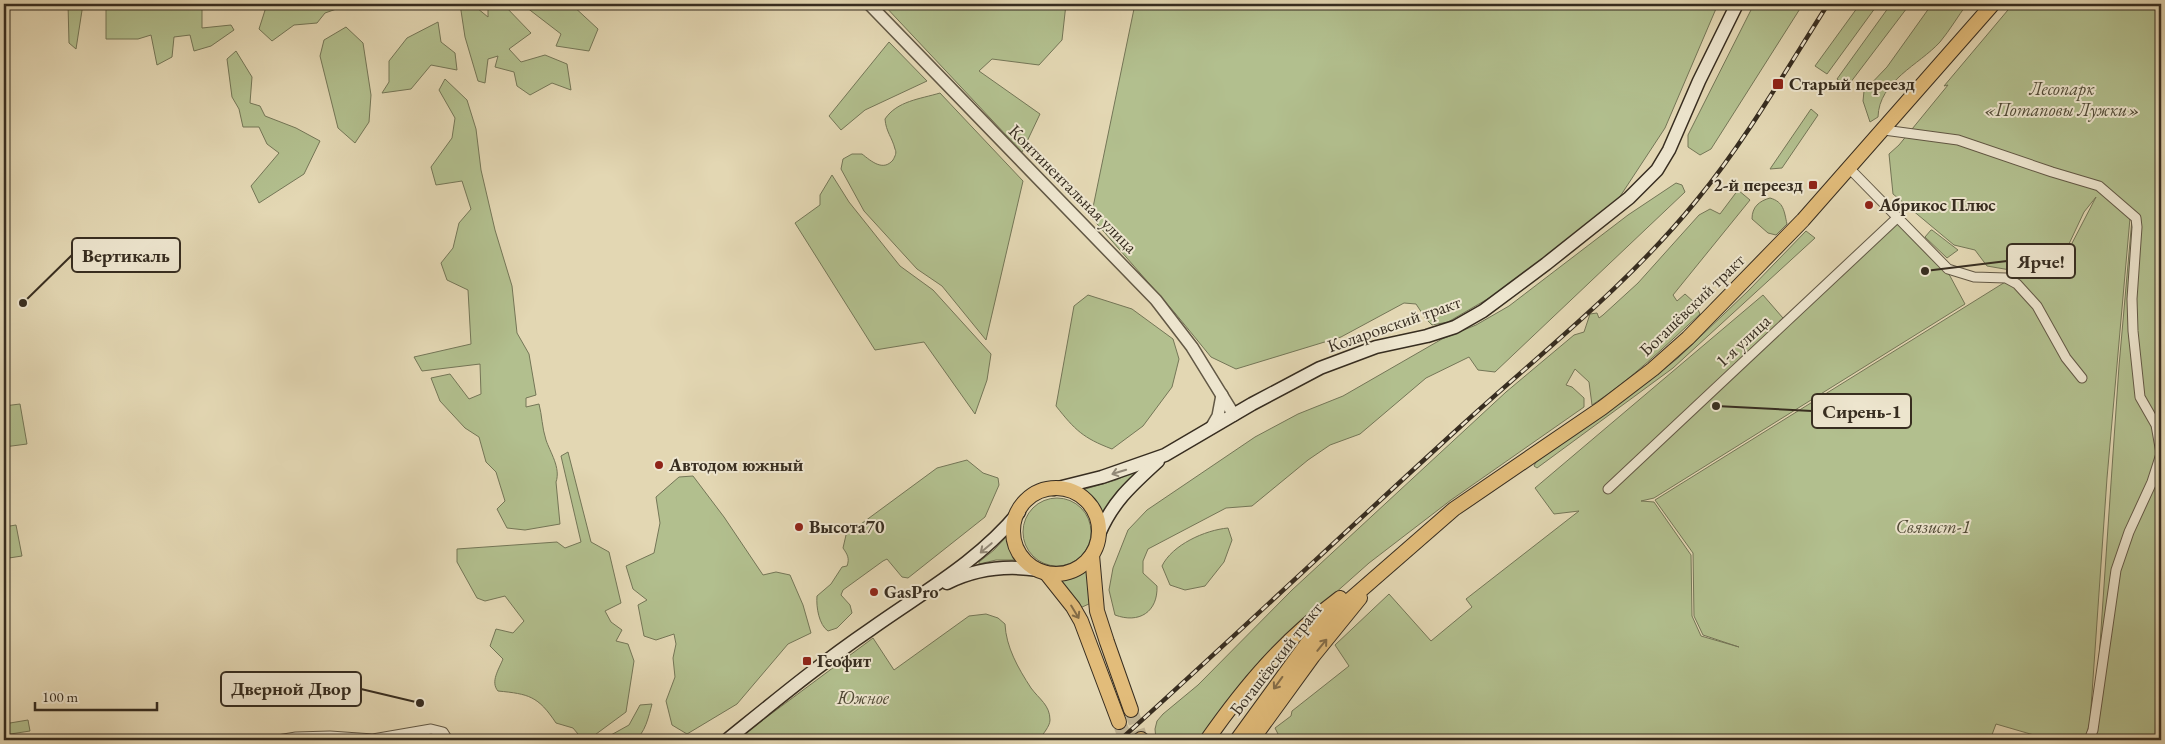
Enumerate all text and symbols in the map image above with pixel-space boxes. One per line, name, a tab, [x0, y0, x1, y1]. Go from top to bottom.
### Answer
place label: Старый переезд	[1789, 72, 1916, 95]
marker: Старый переезд	[1771, 77, 1785, 91]
park label: Лесопарк «Потаповы Лужки»	[1984, 77, 2140, 122]
street label: Континентальная улица	[1004, 119, 1143, 258]
place label: 2-й переезд	[1713, 173, 1803, 196]
marker: 2-й переезд	[1807, 179, 1819, 191]
place label: Абрикос Плюс	[1878, 193, 1996, 216]
marker: Абрикос Плюс	[1863, 199, 1875, 211]
callout: Вертикаль	[72, 238, 180, 272]
text: Вертикаль	[82, 243, 170, 268]
callout: Ярче!	[2007, 244, 2075, 278]
street label: Богашёвский тракт	[1634, 248, 1750, 361]
text: Ярче!	[2016, 249, 2065, 274]
street label: Коларовский тракт	[1324, 290, 1464, 357]
street label: 1-я улица	[1710, 309, 1776, 372]
callout: Сирень-1	[1812, 394, 1911, 428]
text: Сирень-1	[1823, 399, 1901, 424]
place label: Автодом южный	[668, 453, 804, 476]
marker: Автодом южный	[653, 459, 665, 471]
one-way arrow	[1111, 468, 1127, 477]
place label: Высота70	[809, 515, 885, 538]
park label: Связист-1	[1896, 515, 1970, 538]
marker: Высота70	[793, 521, 805, 533]
one-way arrow	[979, 542, 992, 553]
place label: GasPro	[884, 580, 939, 603]
marker: GasPro	[868, 586, 880, 598]
street label: Богашёвский тракт	[1224, 597, 1328, 720]
one-way arrow	[1071, 604, 1081, 618]
one-way arrow	[1317, 638, 1328, 651]
place label: Геофит	[817, 649, 871, 672]
marker: Геофит	[801, 655, 813, 667]
callout: Дверной Двор	[221, 672, 361, 706]
text: Дверной Двор	[231, 676, 352, 701]
one-way arrow	[1273, 676, 1284, 689]
scale bar	[35, 679, 158, 711]
park label: Южное	[836, 686, 890, 709]
text: 100 m	[42, 687, 79, 706]

